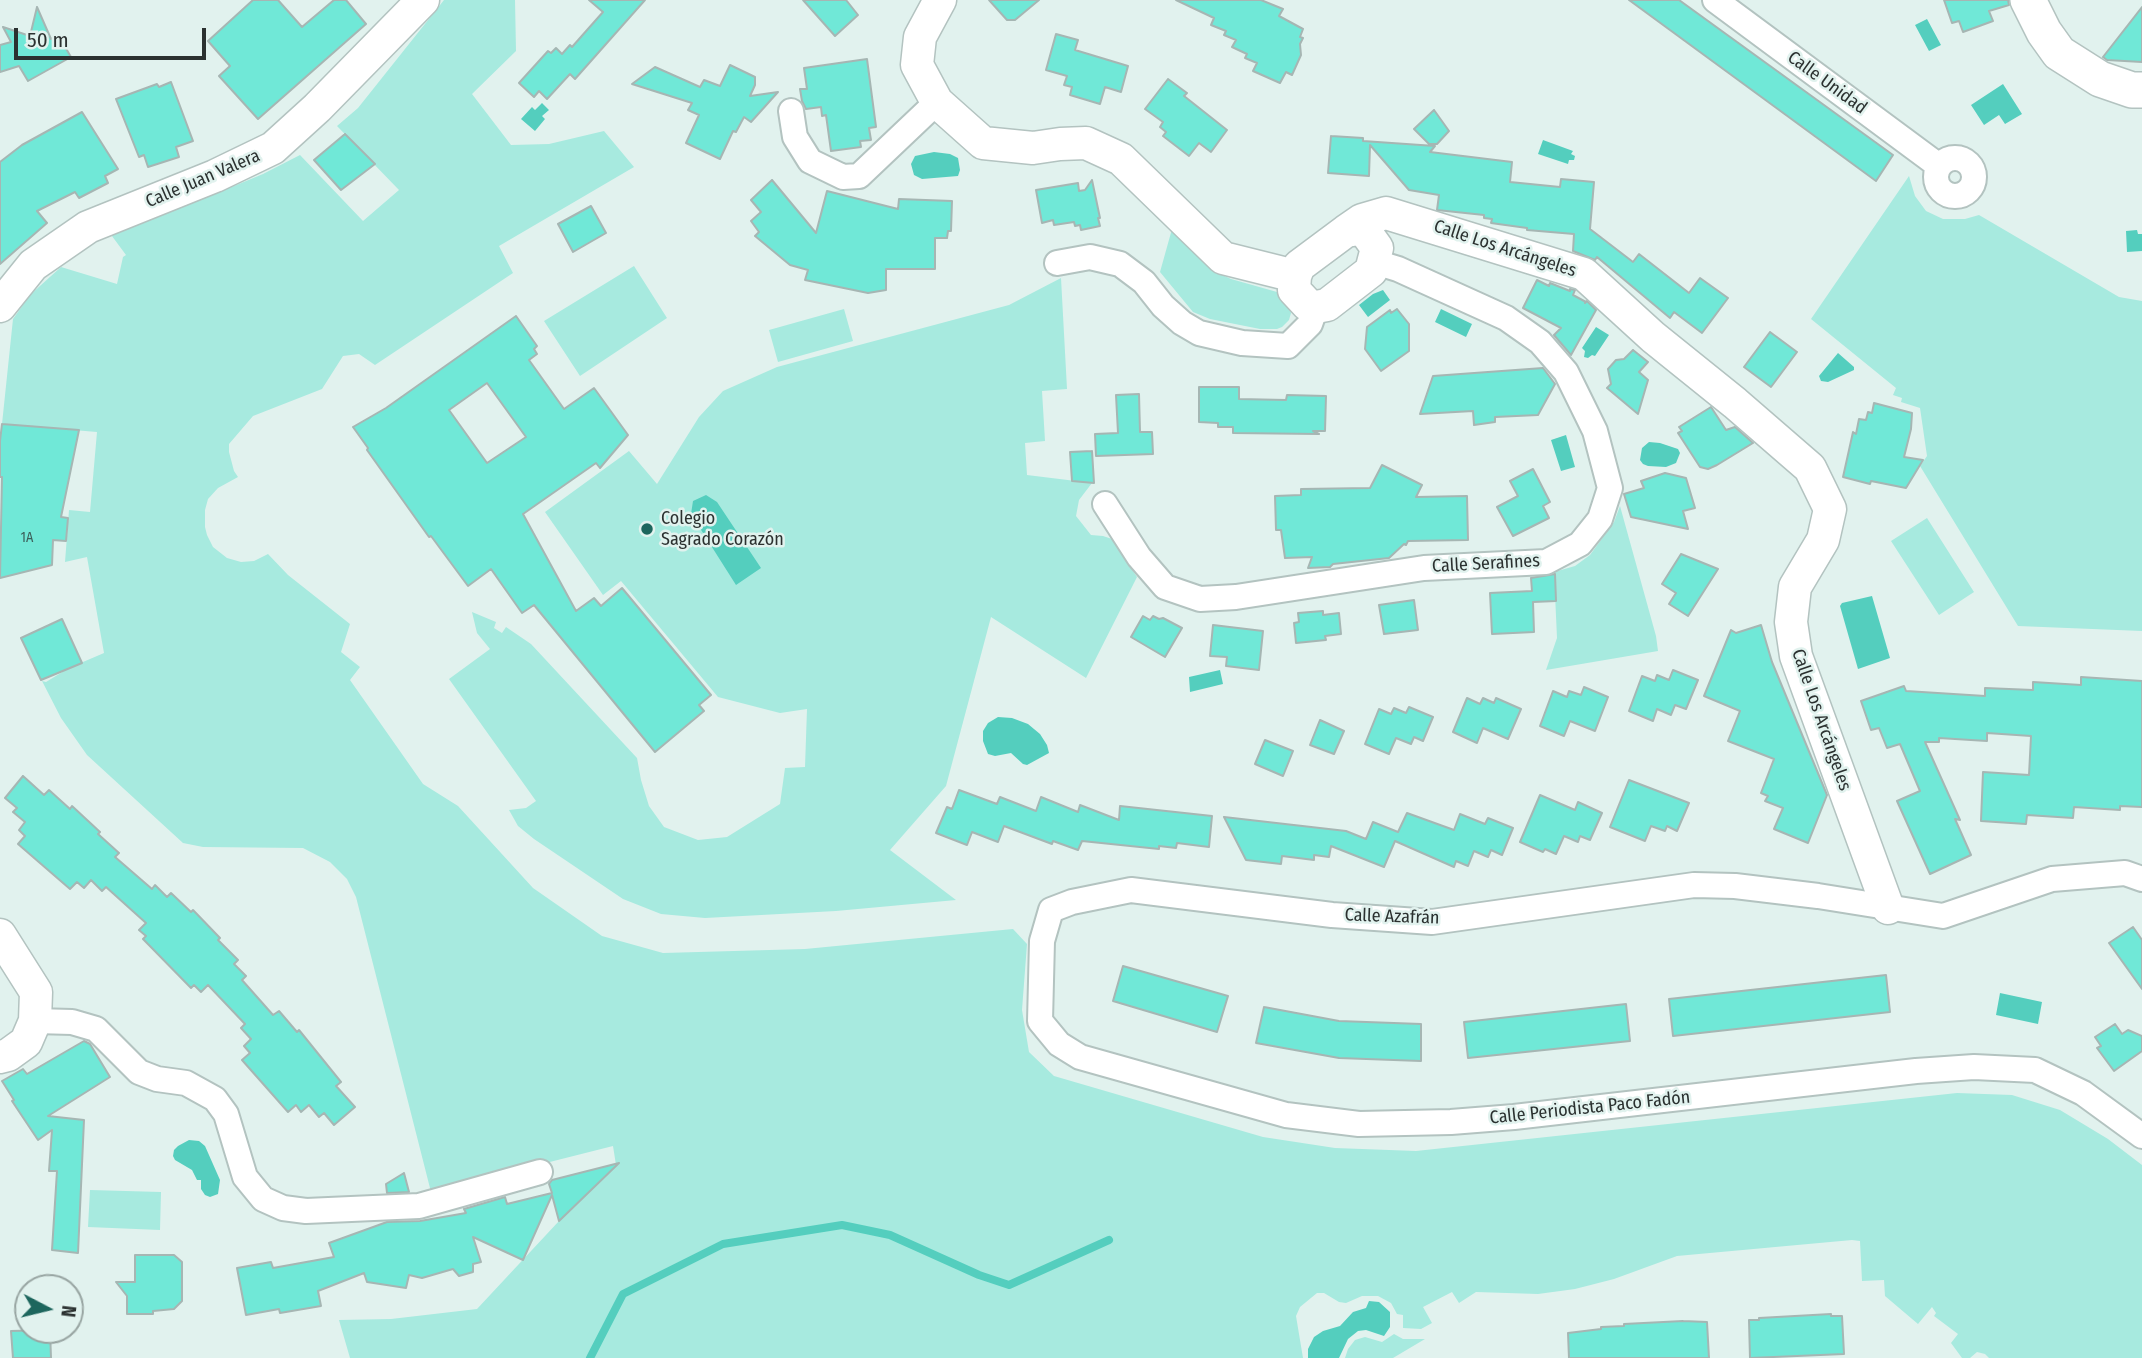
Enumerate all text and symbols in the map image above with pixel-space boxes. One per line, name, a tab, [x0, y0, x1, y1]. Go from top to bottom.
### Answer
scale bar	[18, 14, 210, 58]
text: 50 m	[27, 27, 69, 53]
street label: Calle Unidad	[1783, 47, 1871, 119]
street label: Calle Juan Valera	[143, 145, 263, 213]
street label: Calle Los Arcángeles	[1431, 216, 1579, 282]
place label: Colegio Sagrado Corazón	[661, 508, 784, 550]
marker: Colegio Sagrado Corazón	[639, 521, 655, 537]
house number: 1A	[21, 530, 33, 546]
street label: Calle Serafines	[1432, 550, 1540, 578]
street label: Calle Los Arcángeles	[1787, 646, 1855, 794]
street label: Calle Azafrán	[1344, 905, 1440, 929]
street label: Calle Periodista Paco Fadón	[1489, 1087, 1691, 1129]
north arrow	[14, 1274, 84, 1344]
text: N	[56, 1304, 80, 1318]

